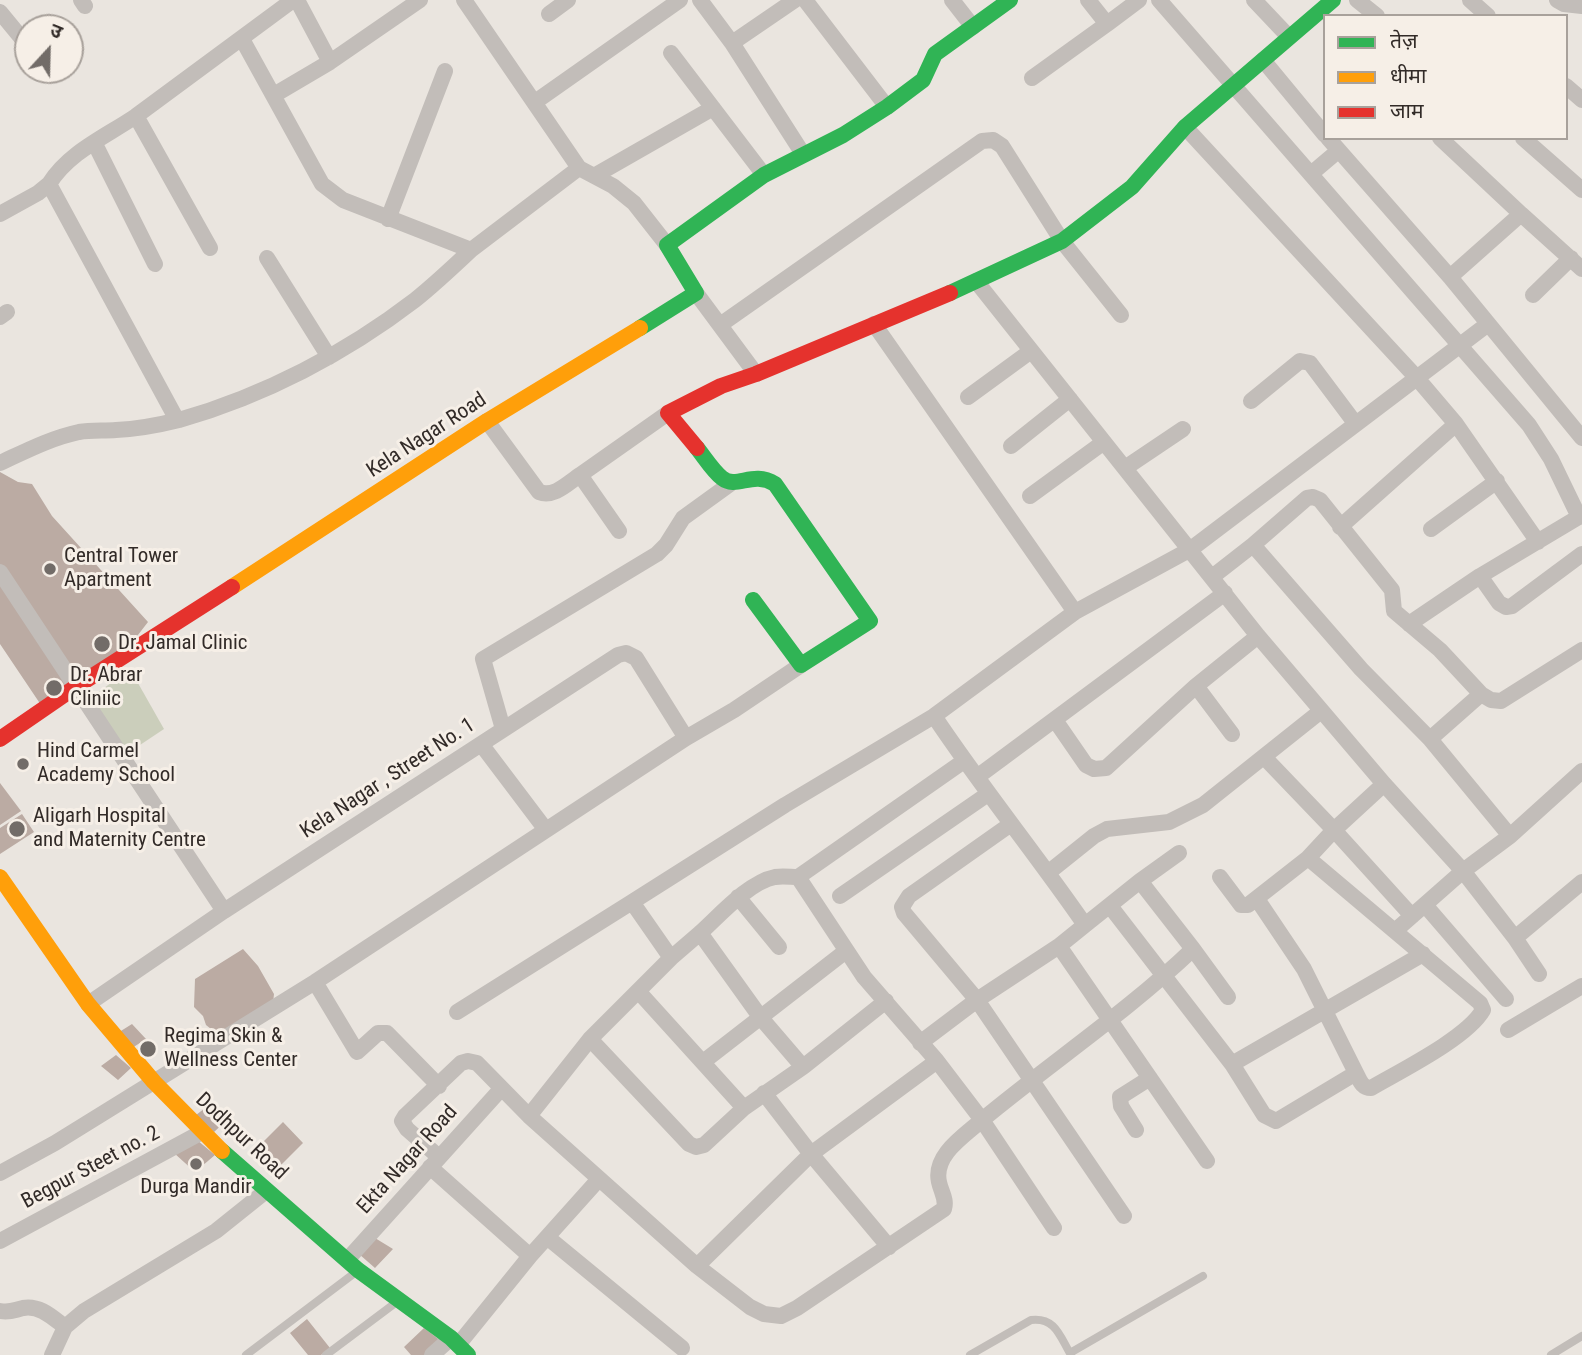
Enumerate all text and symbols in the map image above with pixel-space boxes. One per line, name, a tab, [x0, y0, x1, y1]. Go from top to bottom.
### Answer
north arrow	[14, 14, 84, 84]
legend	[1323, 14, 1568, 140]
text: उ	[47, 18, 66, 44]
text: तेज़	[1390, 29, 1418, 53]
text: धीमा	[1390, 64, 1426, 88]
text: जाम	[1390, 99, 1424, 123]
street label: Kela Nagar Road	[362, 388, 492, 484]
place label: Central Tower Apartment	[64, 544, 178, 594]
marker: Central Tower Apartment	[42, 561, 58, 577]
place label: Dr. Jamal Clinic	[118, 631, 247, 657]
marker: Dr. Jamal Clinic	[92, 634, 112, 654]
place label: Dr. Abrar Cliniic	[70, 663, 142, 713]
marker: Dr. Abrar Cliniic	[44, 678, 64, 698]
street label: Kela Nagar , Street No. 1	[296, 713, 480, 845]
place label: Hind Carmel Academy School	[37, 739, 175, 789]
marker: Hind Carmel Academy School	[15, 756, 31, 772]
place label: Aligarh Hospital and Maternity Centre	[33, 804, 206, 854]
marker: Aligarh Hospital and Maternity Centre	[7, 819, 27, 839]
place label: Regima Skin & Wellness Center	[164, 1024, 298, 1074]
marker: Regima Skin & Wellness Center	[138, 1039, 158, 1059]
street label: Dodhpur Road	[190, 1088, 292, 1186]
street label: Ekta Nagar Road	[353, 1100, 463, 1220]
street label: Begpur Steet no. 2	[18, 1121, 164, 1215]
marker: Durga Mandir	[188, 1156, 204, 1172]
place label: Durga Mandir	[140, 1175, 252, 1201]

